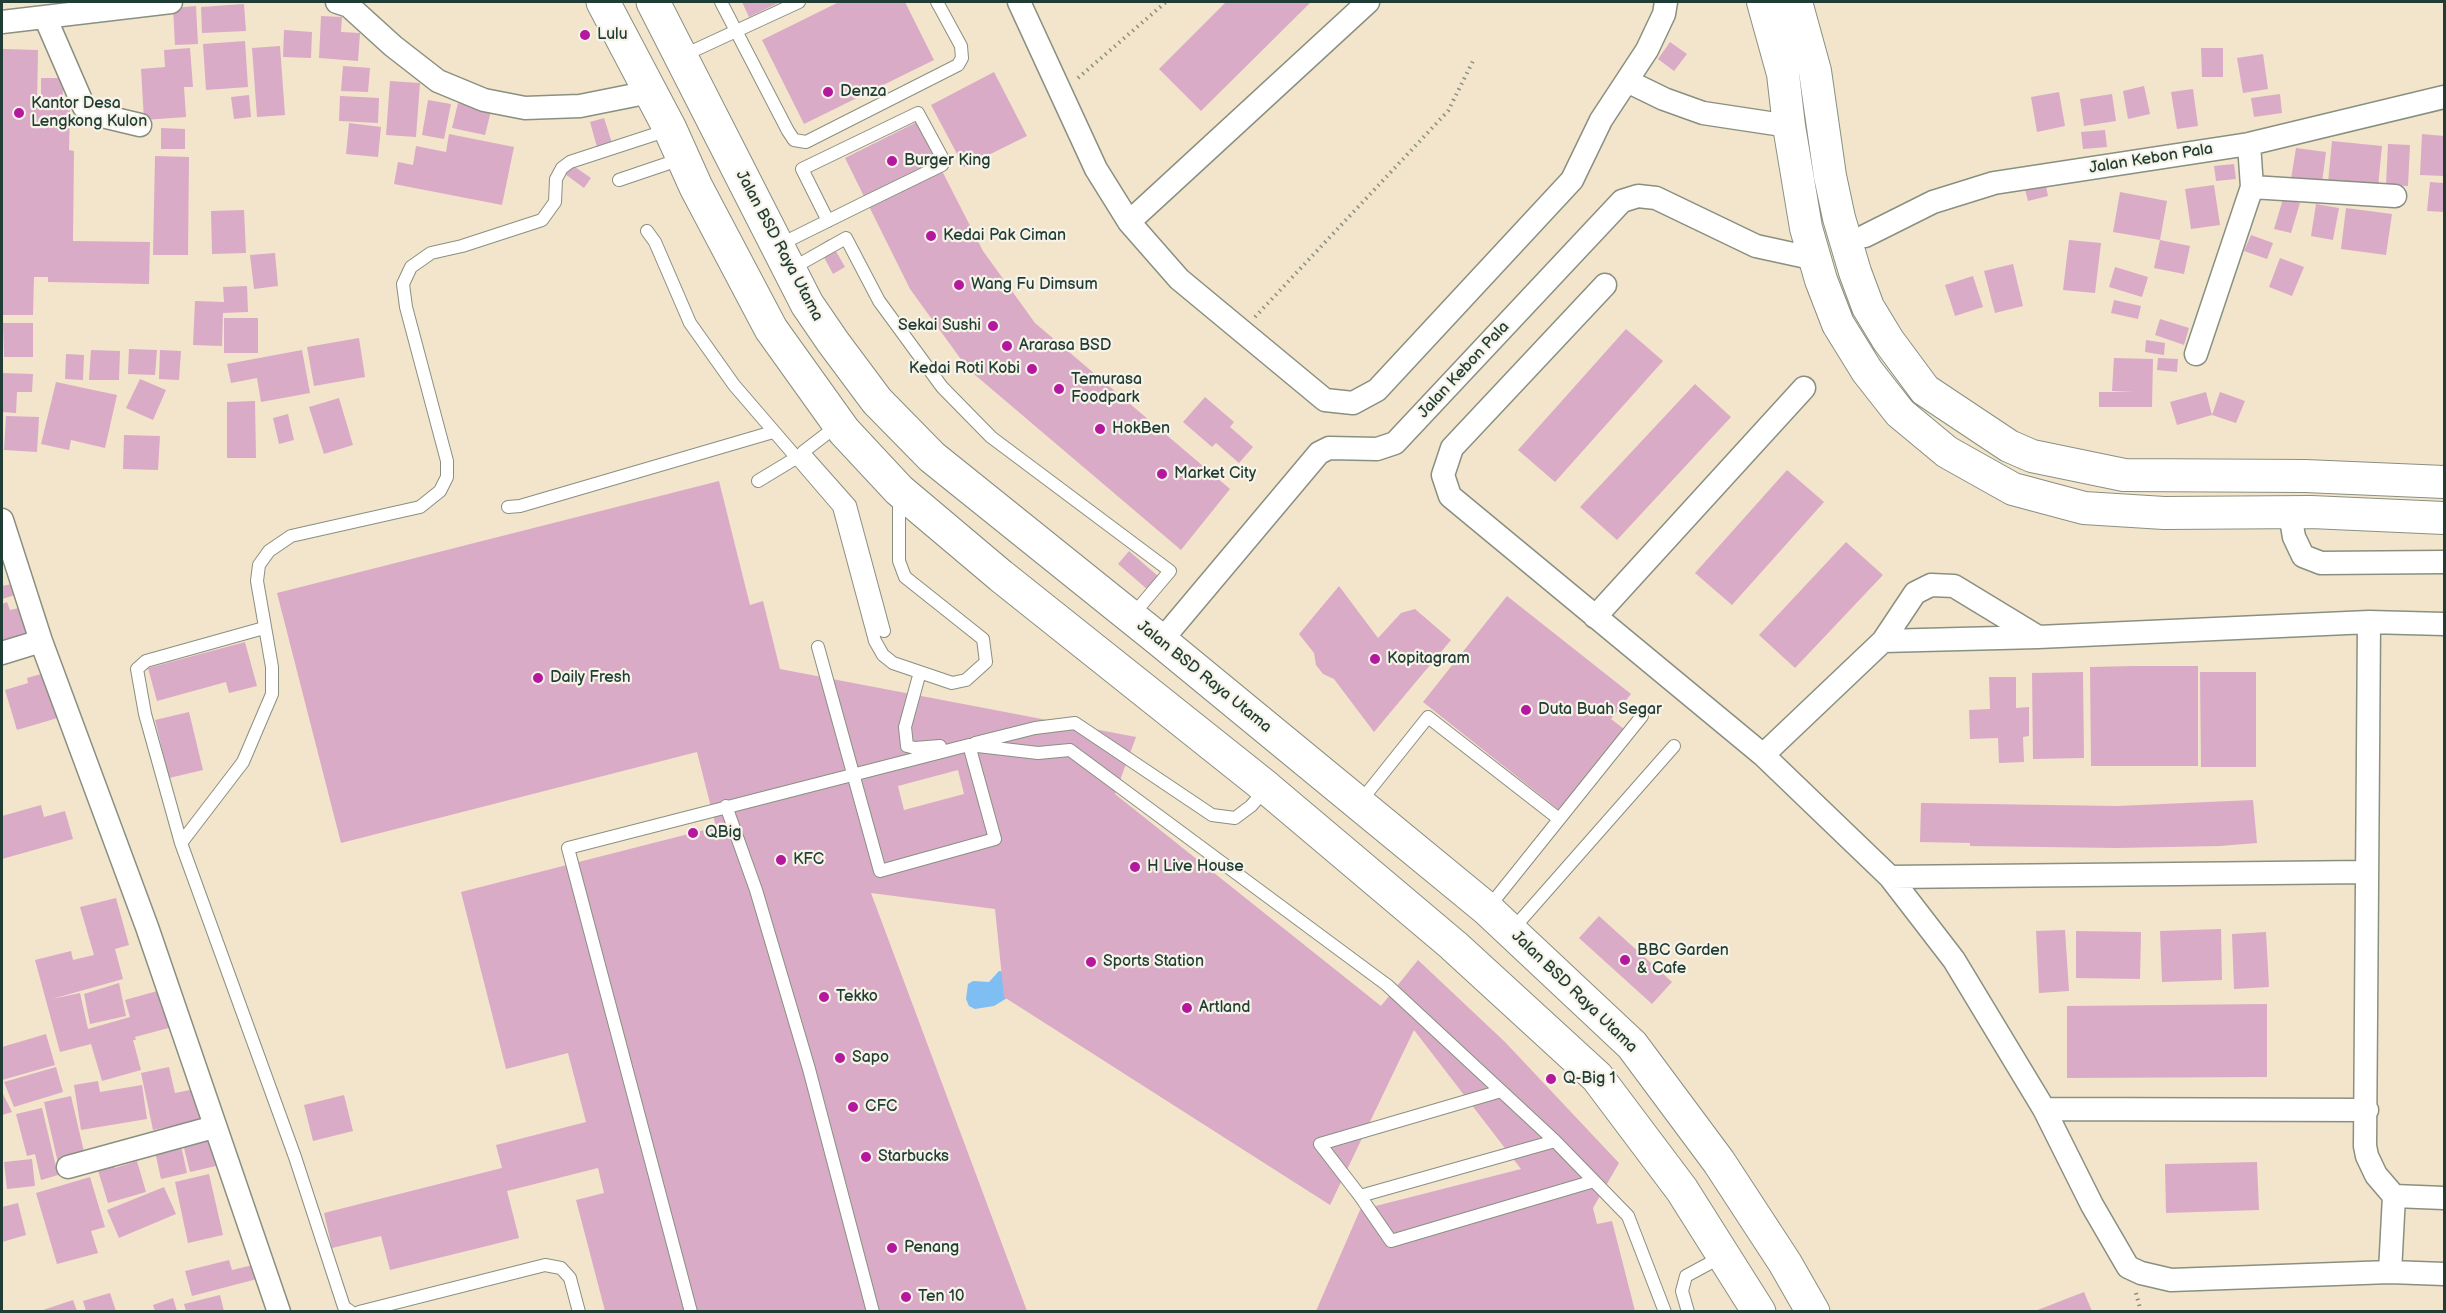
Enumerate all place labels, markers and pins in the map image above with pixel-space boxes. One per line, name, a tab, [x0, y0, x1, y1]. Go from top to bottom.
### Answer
place label: Lulu	[597, 25, 628, 45]
marker: Lulu	[578, 28, 592, 42]
place label: Denza	[840, 82, 886, 102]
marker: Denza	[821, 85, 835, 99]
place label: Kantor Desa Lengkong Kulon	[31, 94, 147, 132]
marker: Kantor Desa Lengkong Kulon	[12, 106, 26, 120]
place label: Burger King	[904, 151, 990, 171]
marker: Burger King	[885, 154, 899, 168]
place label: Kedai Pak Ciman	[943, 226, 1066, 246]
marker: Kedai Pak Ciman	[924, 229, 938, 243]
place label: Wang Fu Dimsum	[971, 275, 1098, 295]
marker: Wang Fu Dimsum	[952, 278, 966, 292]
place label: Sekai Sushi	[898, 316, 981, 336]
marker: Sekai Sushi	[986, 319, 1000, 333]
place label: Ararasa BSD	[1019, 336, 1111, 356]
marker: Ararasa BSD	[1000, 339, 1014, 353]
place label: Kedai Roti Kobi	[909, 359, 1020, 379]
marker: Kedai Roti Kobi	[1025, 362, 1039, 376]
place label: Temurasa Foodpark	[1071, 370, 1142, 408]
marker: Temurasa Foodpark	[1052, 382, 1066, 396]
place label: HokBen	[1112, 419, 1170, 439]
marker: HokBen	[1093, 422, 1107, 436]
place label: Market City	[1174, 464, 1256, 484]
marker: Market City	[1155, 467, 1169, 481]
place label: Kopitagram	[1387, 649, 1470, 669]
marker: Kopitagram	[1368, 652, 1382, 666]
place label: Daily Fresh	[550, 668, 631, 688]
marker: Daily Fresh	[531, 671, 545, 685]
place label: Duta Buah Segar	[1538, 700, 1662, 720]
marker: Duta Buah Segar	[1519, 703, 1533, 717]
place label: QBig	[705, 823, 741, 843]
marker: QBig	[686, 826, 700, 840]
place label: KFC	[793, 850, 824, 870]
marker: KFC	[774, 853, 788, 867]
place label: H Live House	[1147, 857, 1244, 877]
marker: H Live House	[1128, 860, 1142, 874]
place label: BBC Garden & Cafe	[1637, 941, 1729, 979]
place label: Sports Station	[1103, 952, 1204, 972]
marker: BBC Garden & Cafe	[1618, 953, 1632, 967]
marker: Sports Station	[1084, 955, 1098, 969]
place label: Tekko	[836, 987, 878, 1007]
marker: Tekko	[817, 990, 831, 1004]
place label: Artland	[1199, 998, 1250, 1018]
marker: Artland	[1180, 1001, 1194, 1015]
place label: Sapo	[852, 1048, 889, 1068]
marker: Sapo	[833, 1051, 847, 1065]
place label: Q-Big 1	[1563, 1069, 1616, 1089]
marker: Q-Big 1	[1544, 1072, 1558, 1086]
place label: CFC	[865, 1097, 897, 1117]
marker: CFC	[846, 1100, 860, 1114]
place label: Starbucks	[878, 1147, 949, 1167]
marker: Starbucks	[859, 1150, 873, 1164]
place label: Penang	[904, 1238, 959, 1258]
marker: Penang	[885, 1241, 899, 1255]
place label: Ten 10	[918, 1287, 964, 1307]
marker: Ten 10	[899, 1290, 913, 1304]

